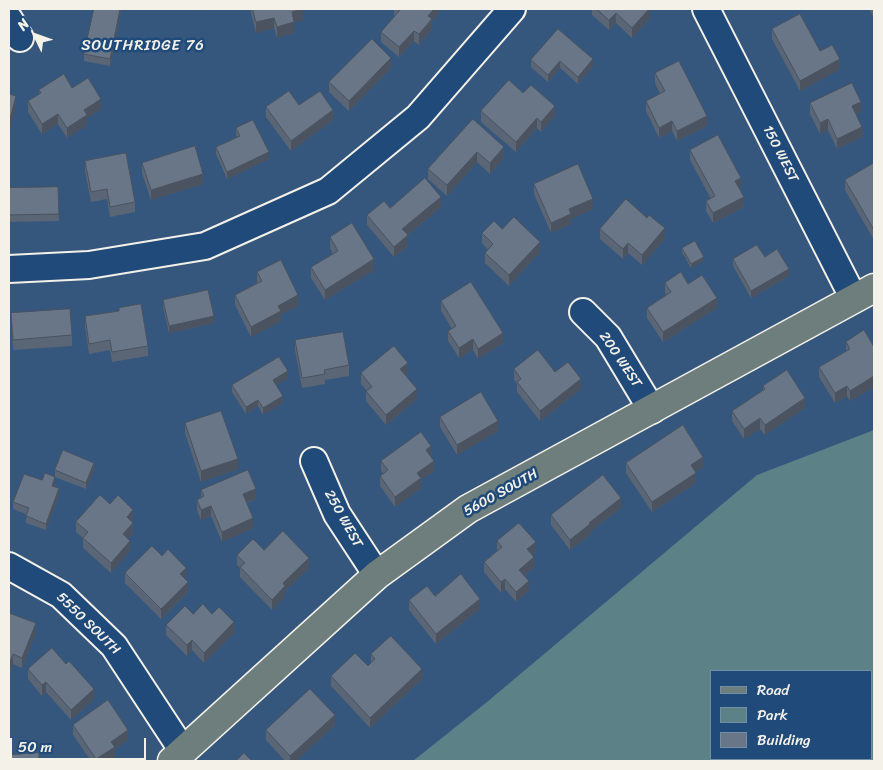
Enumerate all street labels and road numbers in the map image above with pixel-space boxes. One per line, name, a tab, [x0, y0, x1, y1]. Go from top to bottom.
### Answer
street label: 150 WEST	[759, 123, 801, 185]
street label: 200 WEST	[595, 329, 645, 391]
street label: 5600 SOUTH	[461, 466, 541, 520]
street label: 250 WEST	[320, 487, 366, 551]
street label: 5550 SOUTH	[52, 589, 124, 659]

